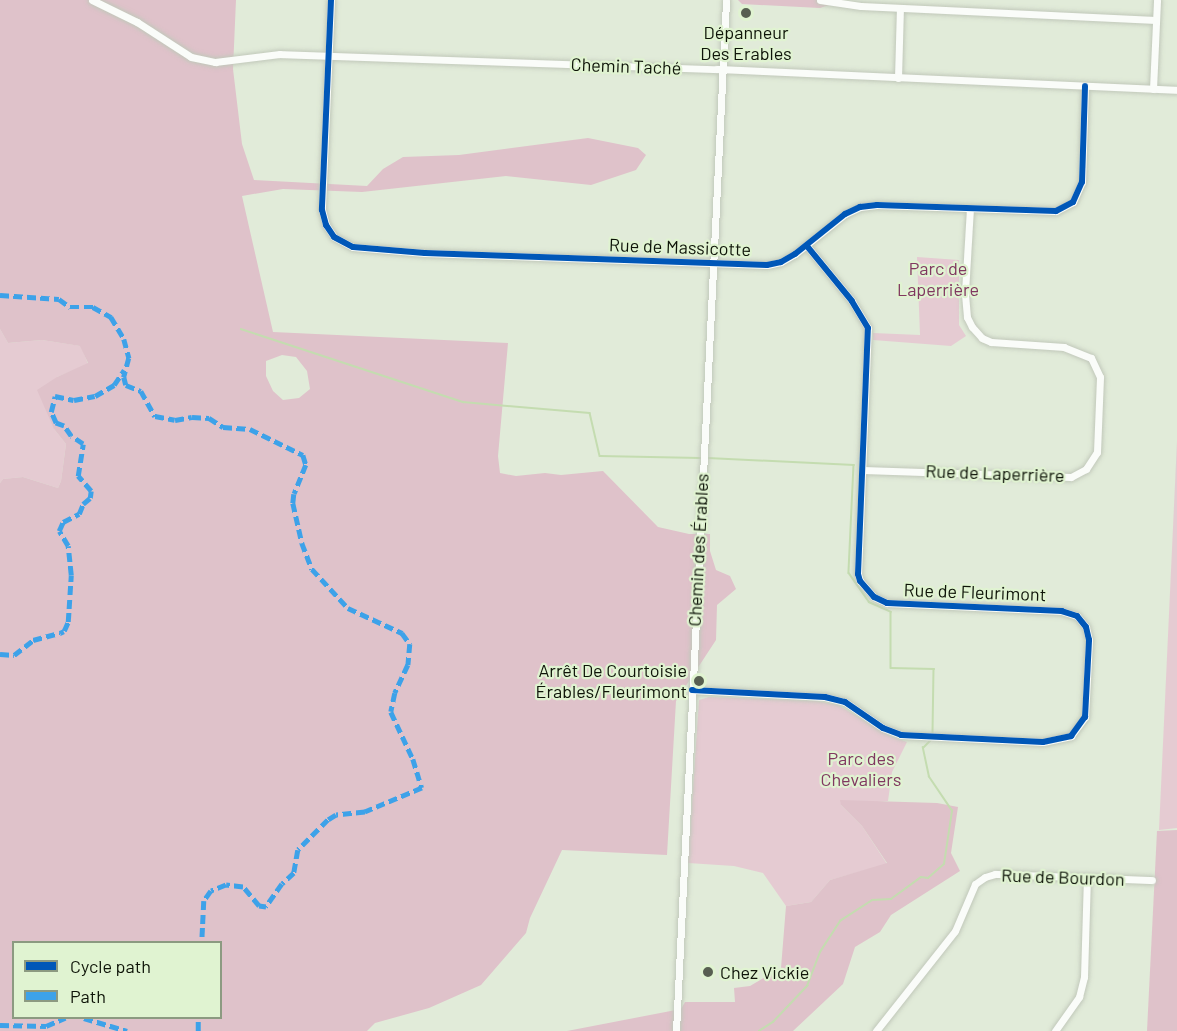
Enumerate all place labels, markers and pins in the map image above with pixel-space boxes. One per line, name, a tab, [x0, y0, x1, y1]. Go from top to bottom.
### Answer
marker: Dépanneur Des Erables	[739, 6, 753, 20]
place label: Dépanneur Des Erables	[700, 22, 792, 64]
place label: Arrêt De Courtoisie Érables/Fleurimont	[536, 660, 687, 702]
marker: Arrêt De Courtoisie Érables/Fleurimont	[692, 674, 706, 688]
place label: Chez Vickie	[720, 961, 809, 983]
marker: Chez Vickie	[701, 965, 715, 979]

